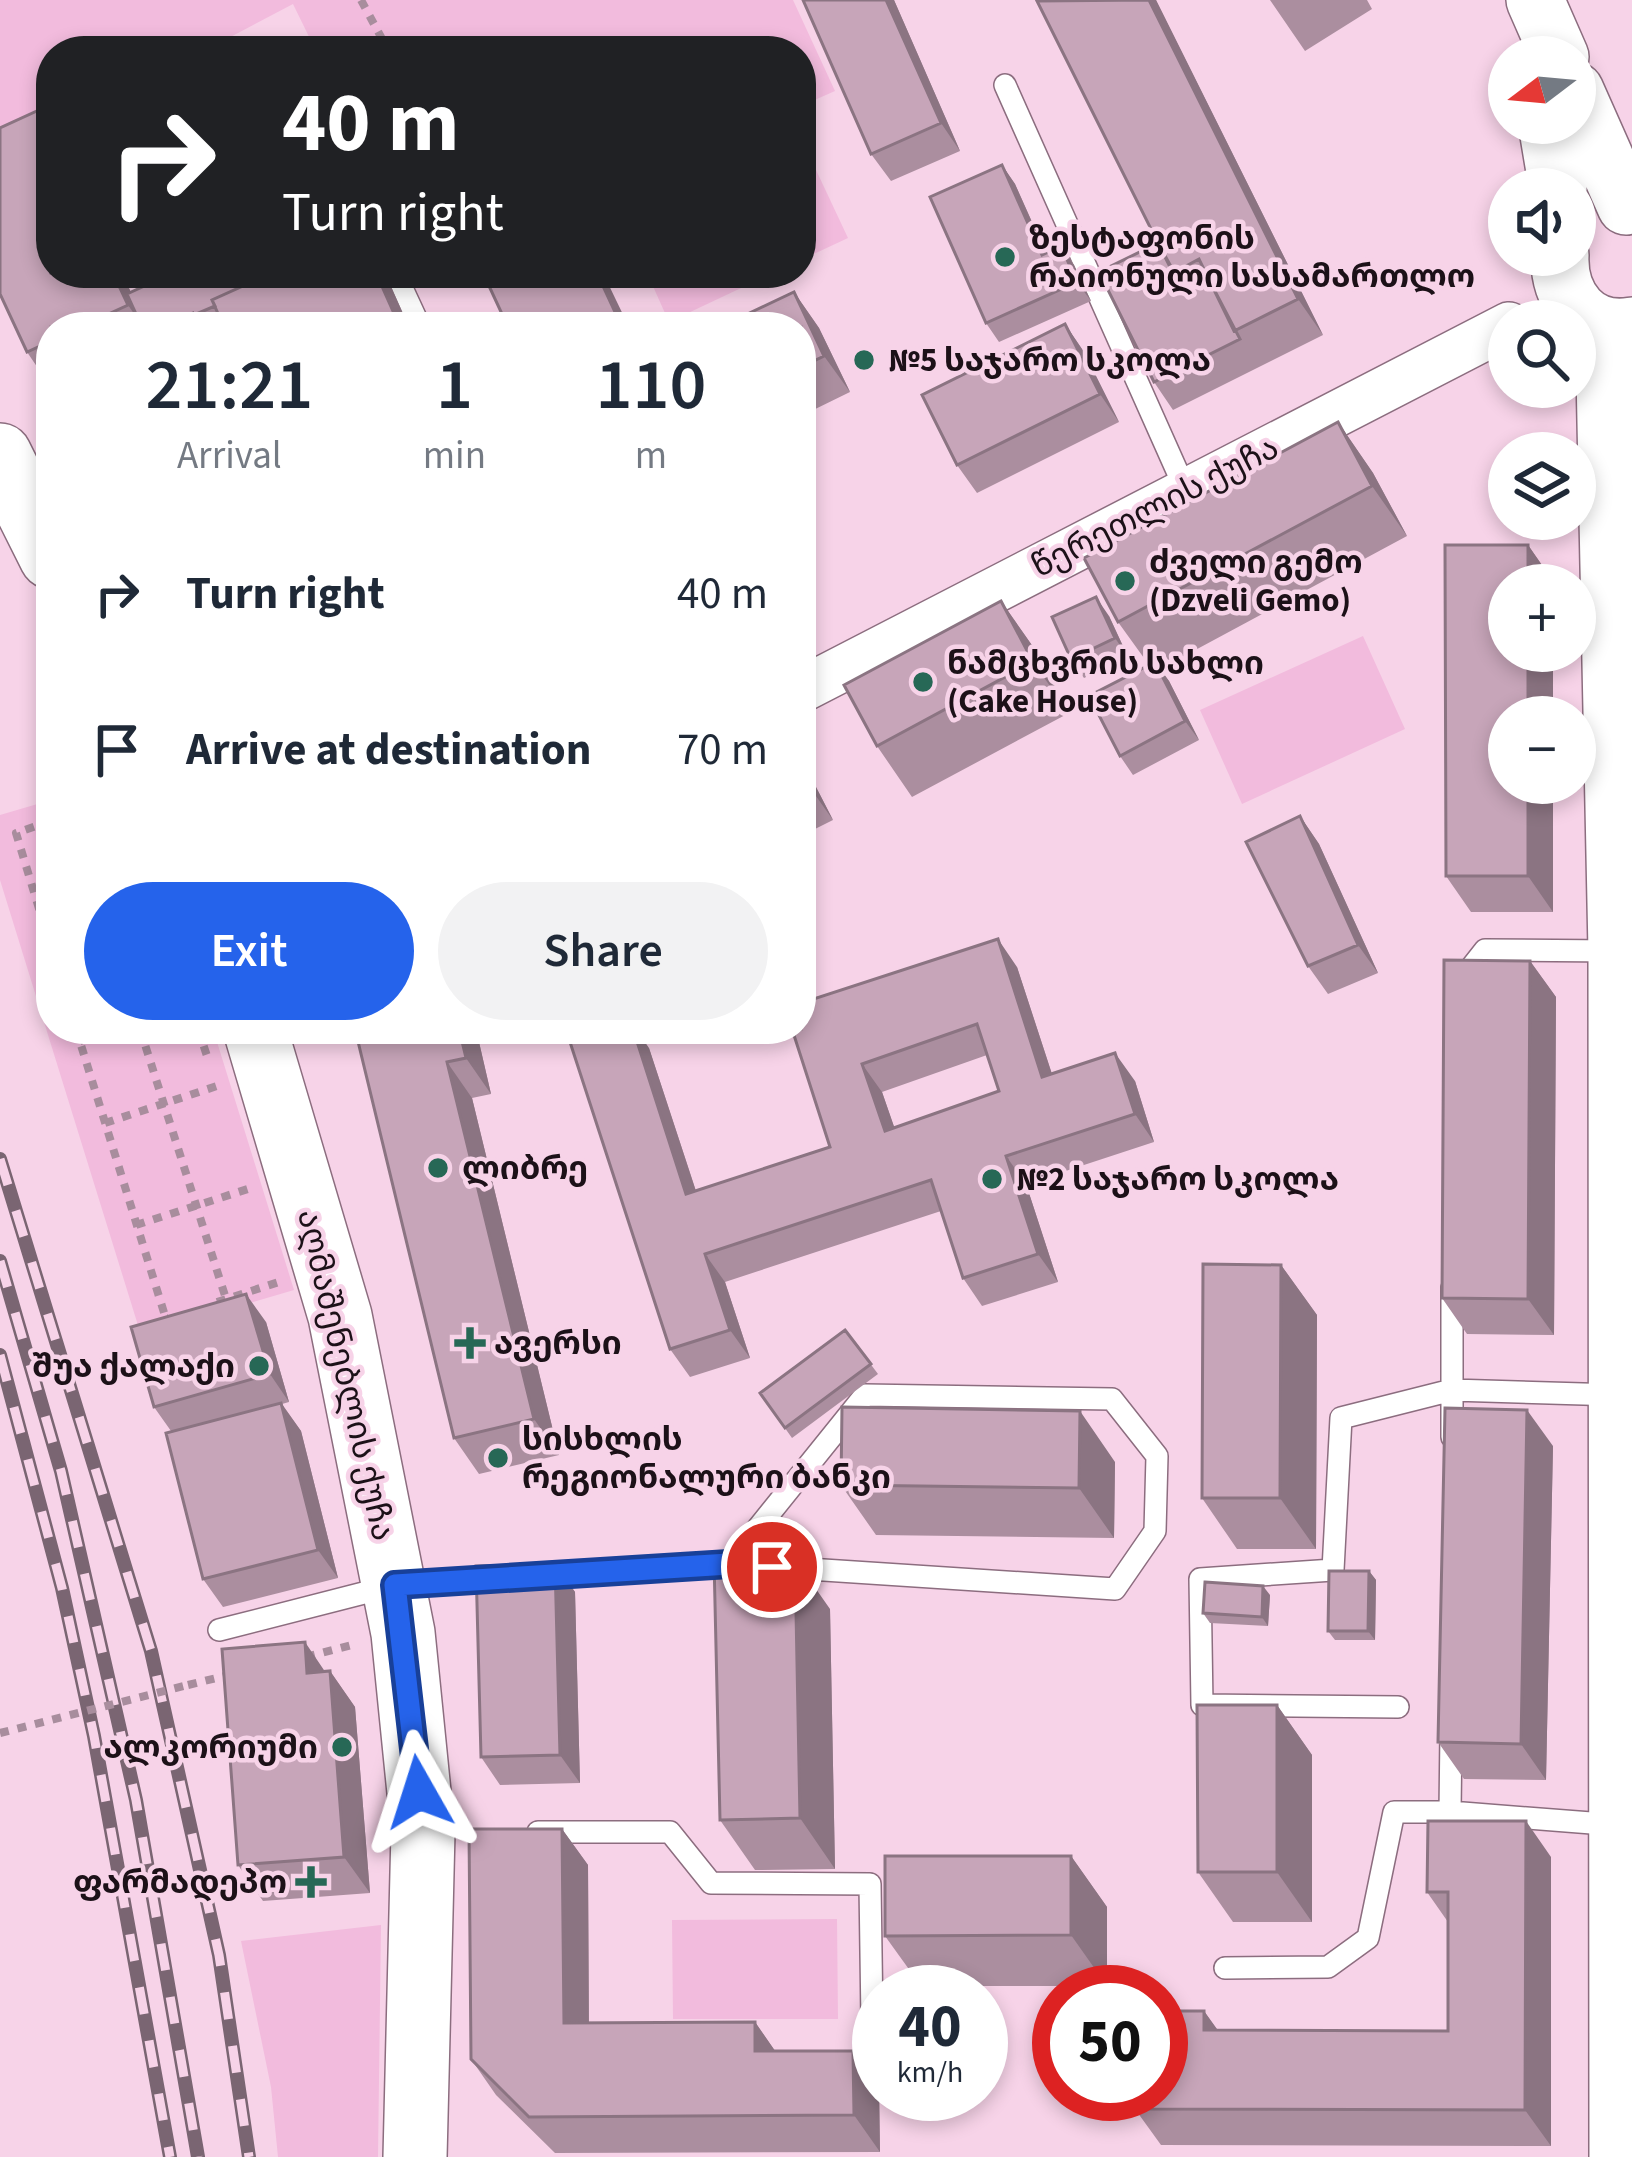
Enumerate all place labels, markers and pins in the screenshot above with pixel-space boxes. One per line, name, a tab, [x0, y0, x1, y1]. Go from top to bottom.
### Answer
place label: ზესტაფონის რაიონული სასამართლო	[1029, 215, 1475, 300]
marker: ზესტაფონის რაიონული სასამართლო	[992, 244, 1018, 270]
place label: №5 საჯარო სკოლა	[888, 337, 1211, 384]
marker: №5 საჯარო სკოლა	[851, 347, 877, 373]
place label: ძველი გემო (Dzveli Gemo)	[1149, 539, 1363, 624]
marker: ძველი გემო (Dzveli Gemo)	[1112, 568, 1138, 594]
place label: ნამცხვრის სახლი (Cake House)	[947, 640, 1264, 725]
marker: ნამცხვრის სახლი (Cake House)	[910, 669, 936, 695]
place label: ლიბრე	[462, 1145, 588, 1192]
marker: ლიბრე	[425, 1155, 451, 1181]
place label: №2 საჯარო სკოლა	[1016, 1156, 1339, 1203]
marker: №2 საჯარო სკოლა	[979, 1166, 1005, 1192]
place label: ავერსი	[494, 1320, 622, 1367]
marker: ავერსი	[457, 1330, 483, 1356]
place label: შუა ქალაქი	[32, 1343, 235, 1390]
marker: შუა ქალაქი	[246, 1353, 272, 1379]
place label: სისხლის რეგიონალური ბანკი	[522, 1416, 891, 1501]
marker: სისხლის რეგიონალური ბანკი	[485, 1445, 511, 1471]
pin	[721, 1516, 823, 1618]
place label: ალკორიუმი	[104, 1724, 318, 1771]
marker: ალკორიუმი	[329, 1734, 355, 1760]
place label: ფარმადეპო	[73, 1859, 287, 1906]
marker: ფარმადეპო	[298, 1869, 324, 1895]

